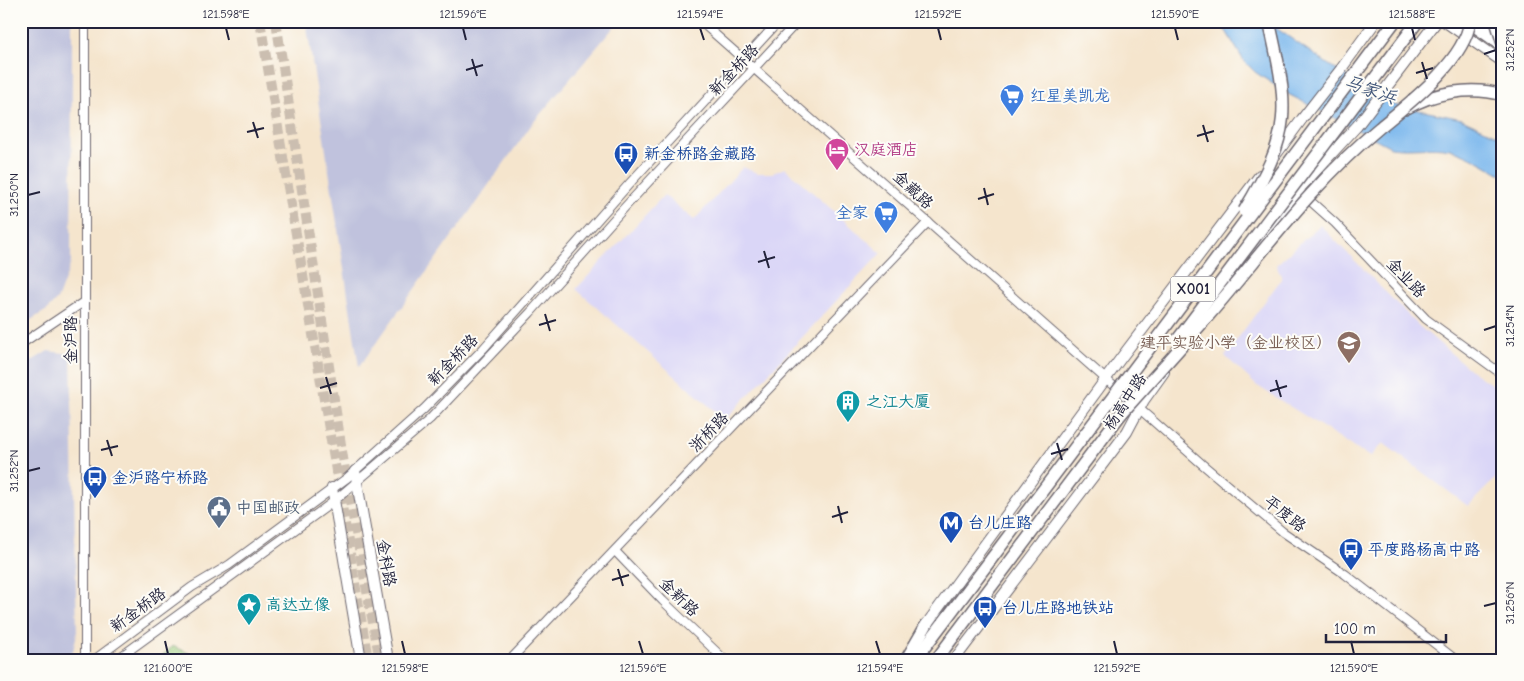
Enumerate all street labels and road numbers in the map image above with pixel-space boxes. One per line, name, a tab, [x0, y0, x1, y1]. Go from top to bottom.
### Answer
street label: 新金桥路	[706, 40, 762, 100]
street label: 金藏路	[889, 167, 937, 213]
street label: 金业路	[1383, 254, 1429, 302]
road number: X001	[1170, 276, 1216, 302]
street label: 金沪路	[62, 316, 80, 364]
street label: 新金桥路	[424, 331, 482, 389]
street label: 杨高中路	[1100, 370, 1150, 434]
street label: 浙桥路	[686, 408, 732, 456]
street label: 平度路	[1261, 492, 1309, 536]
street label: 金科路	[373, 538, 399, 588]
street label: 金新路	[655, 574, 703, 620]
street label: 新金桥路	[107, 584, 169, 636]

